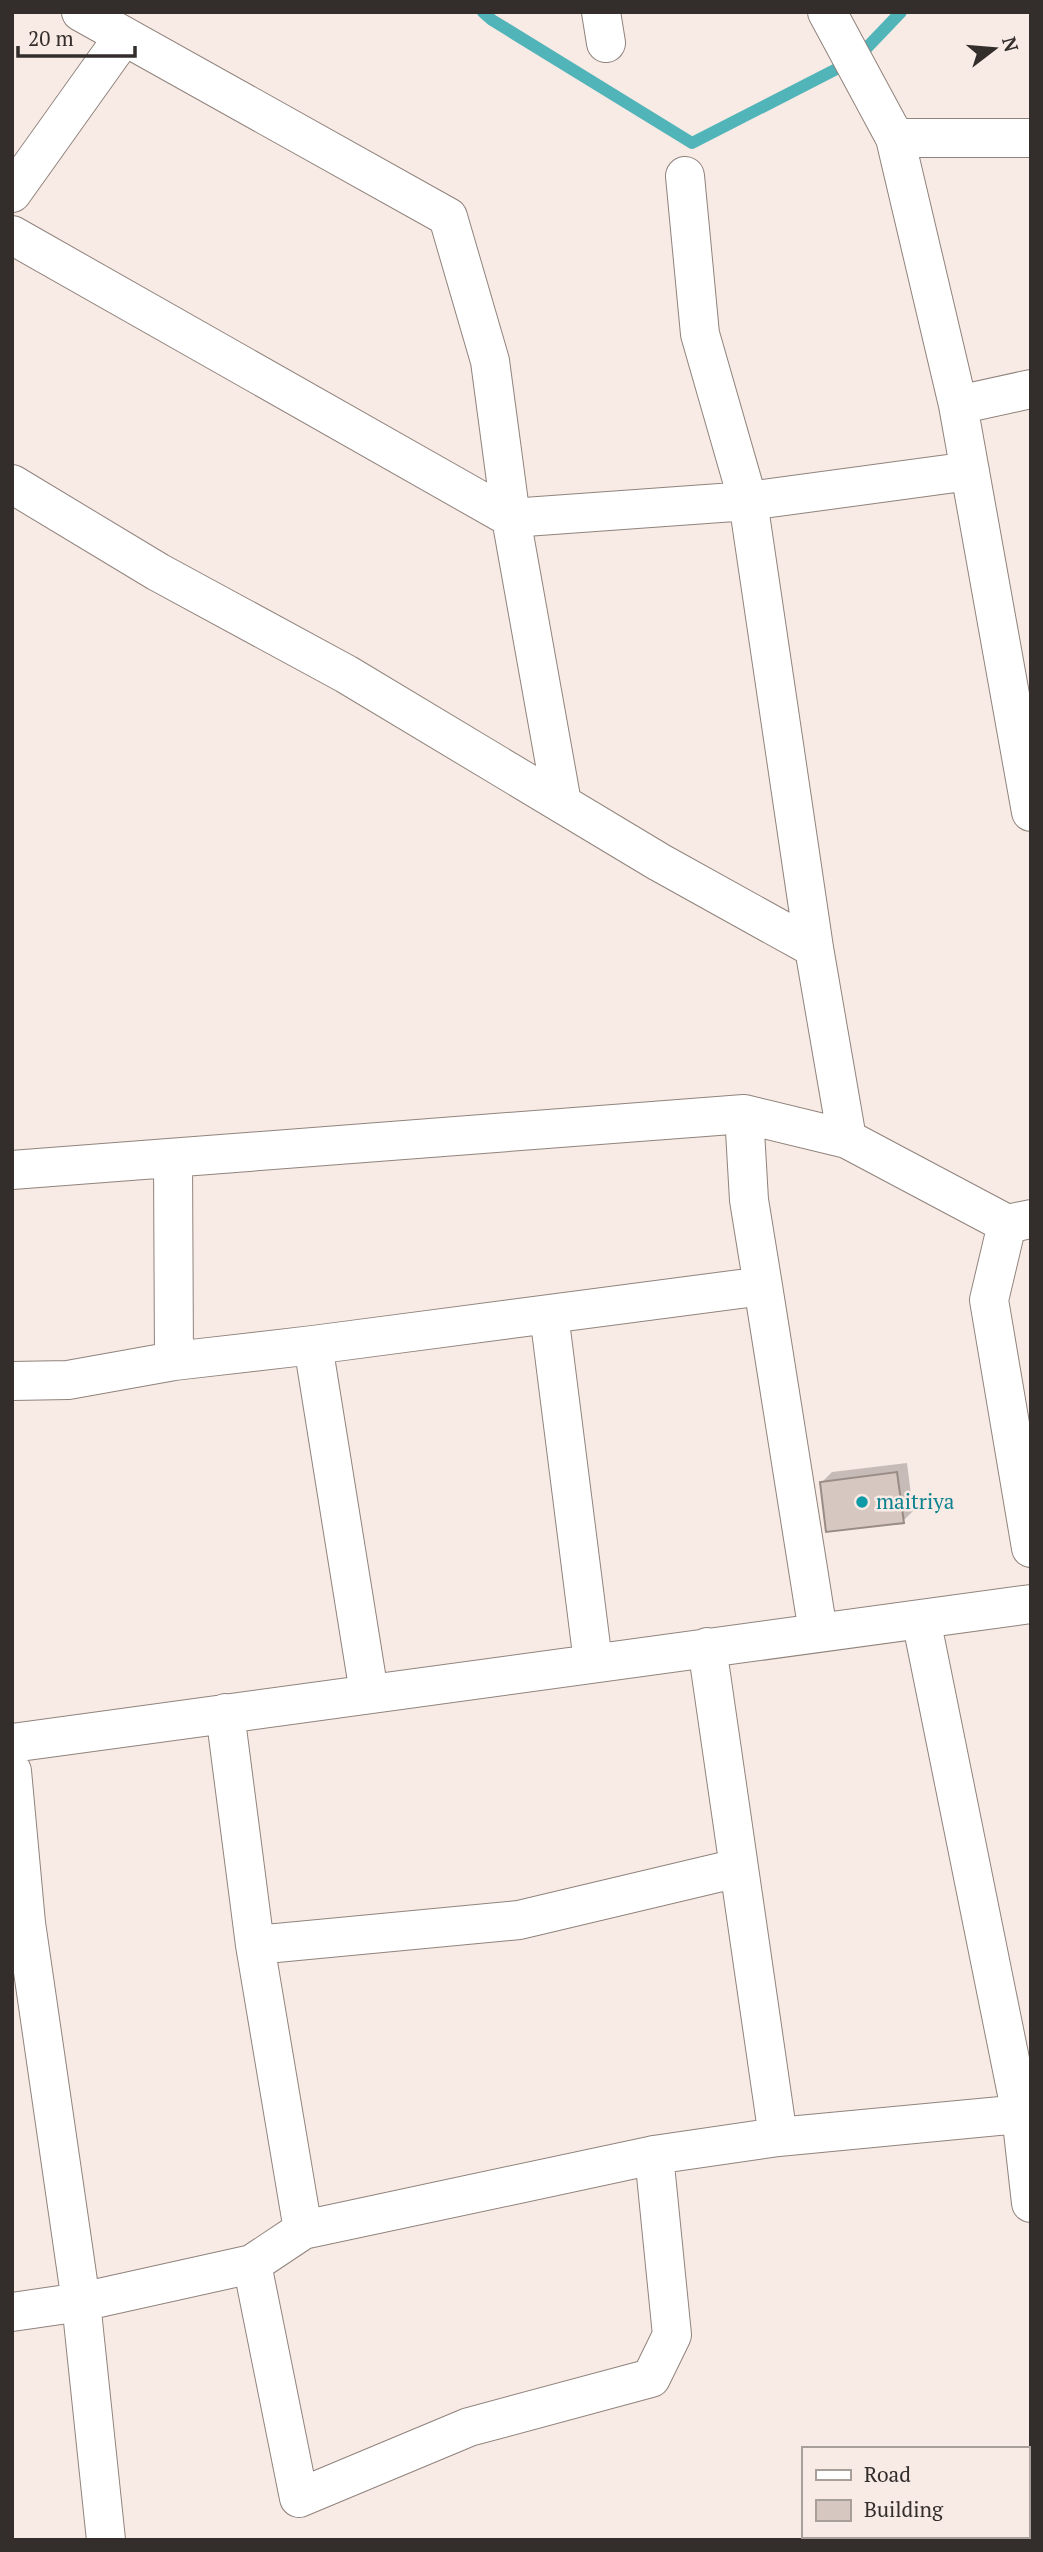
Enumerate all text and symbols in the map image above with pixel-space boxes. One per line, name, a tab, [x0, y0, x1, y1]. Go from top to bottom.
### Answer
scale bar	[18, 14, 135, 58]
north arrow	[959, 14, 1029, 84]
text: 20 m	[28, 24, 74, 52]
text: N	[997, 34, 1025, 55]
place label: maitriya	[876, 1487, 955, 1515]
marker: maitriya	[854, 1494, 870, 1510]
legend	[802, 2447, 1029, 2538]
text: Road	[864, 2460, 911, 2488]
text: Building	[864, 2495, 944, 2523]

